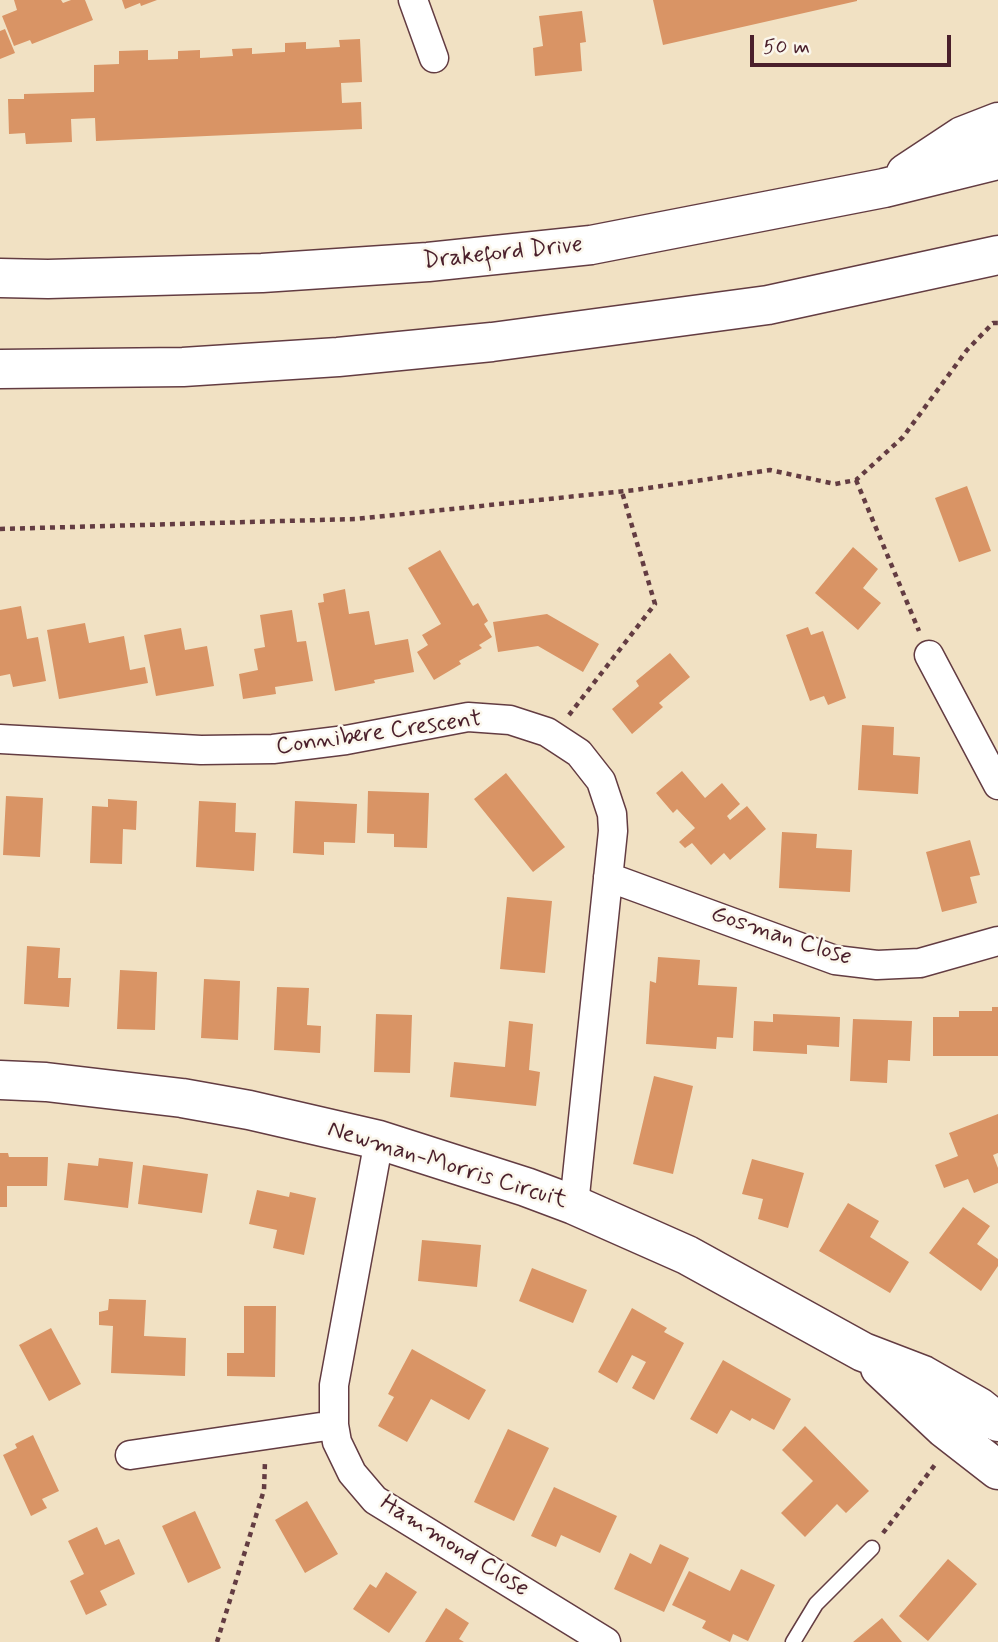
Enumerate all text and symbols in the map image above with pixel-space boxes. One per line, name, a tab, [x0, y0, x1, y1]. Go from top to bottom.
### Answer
scale bar	[753, 21, 954, 65]
text: 50 m	[763, 33, 810, 61]
street label: Drakeford Drive	[422, 231, 584, 277]
street label: Connibere Crescent	[274, 705, 484, 763]
street label: Gosman Close	[707, 901, 855, 973]
street label: Newman-Morris Circuit	[324, 1116, 570, 1216]
street label: Hammond Close	[374, 1490, 534, 1604]

